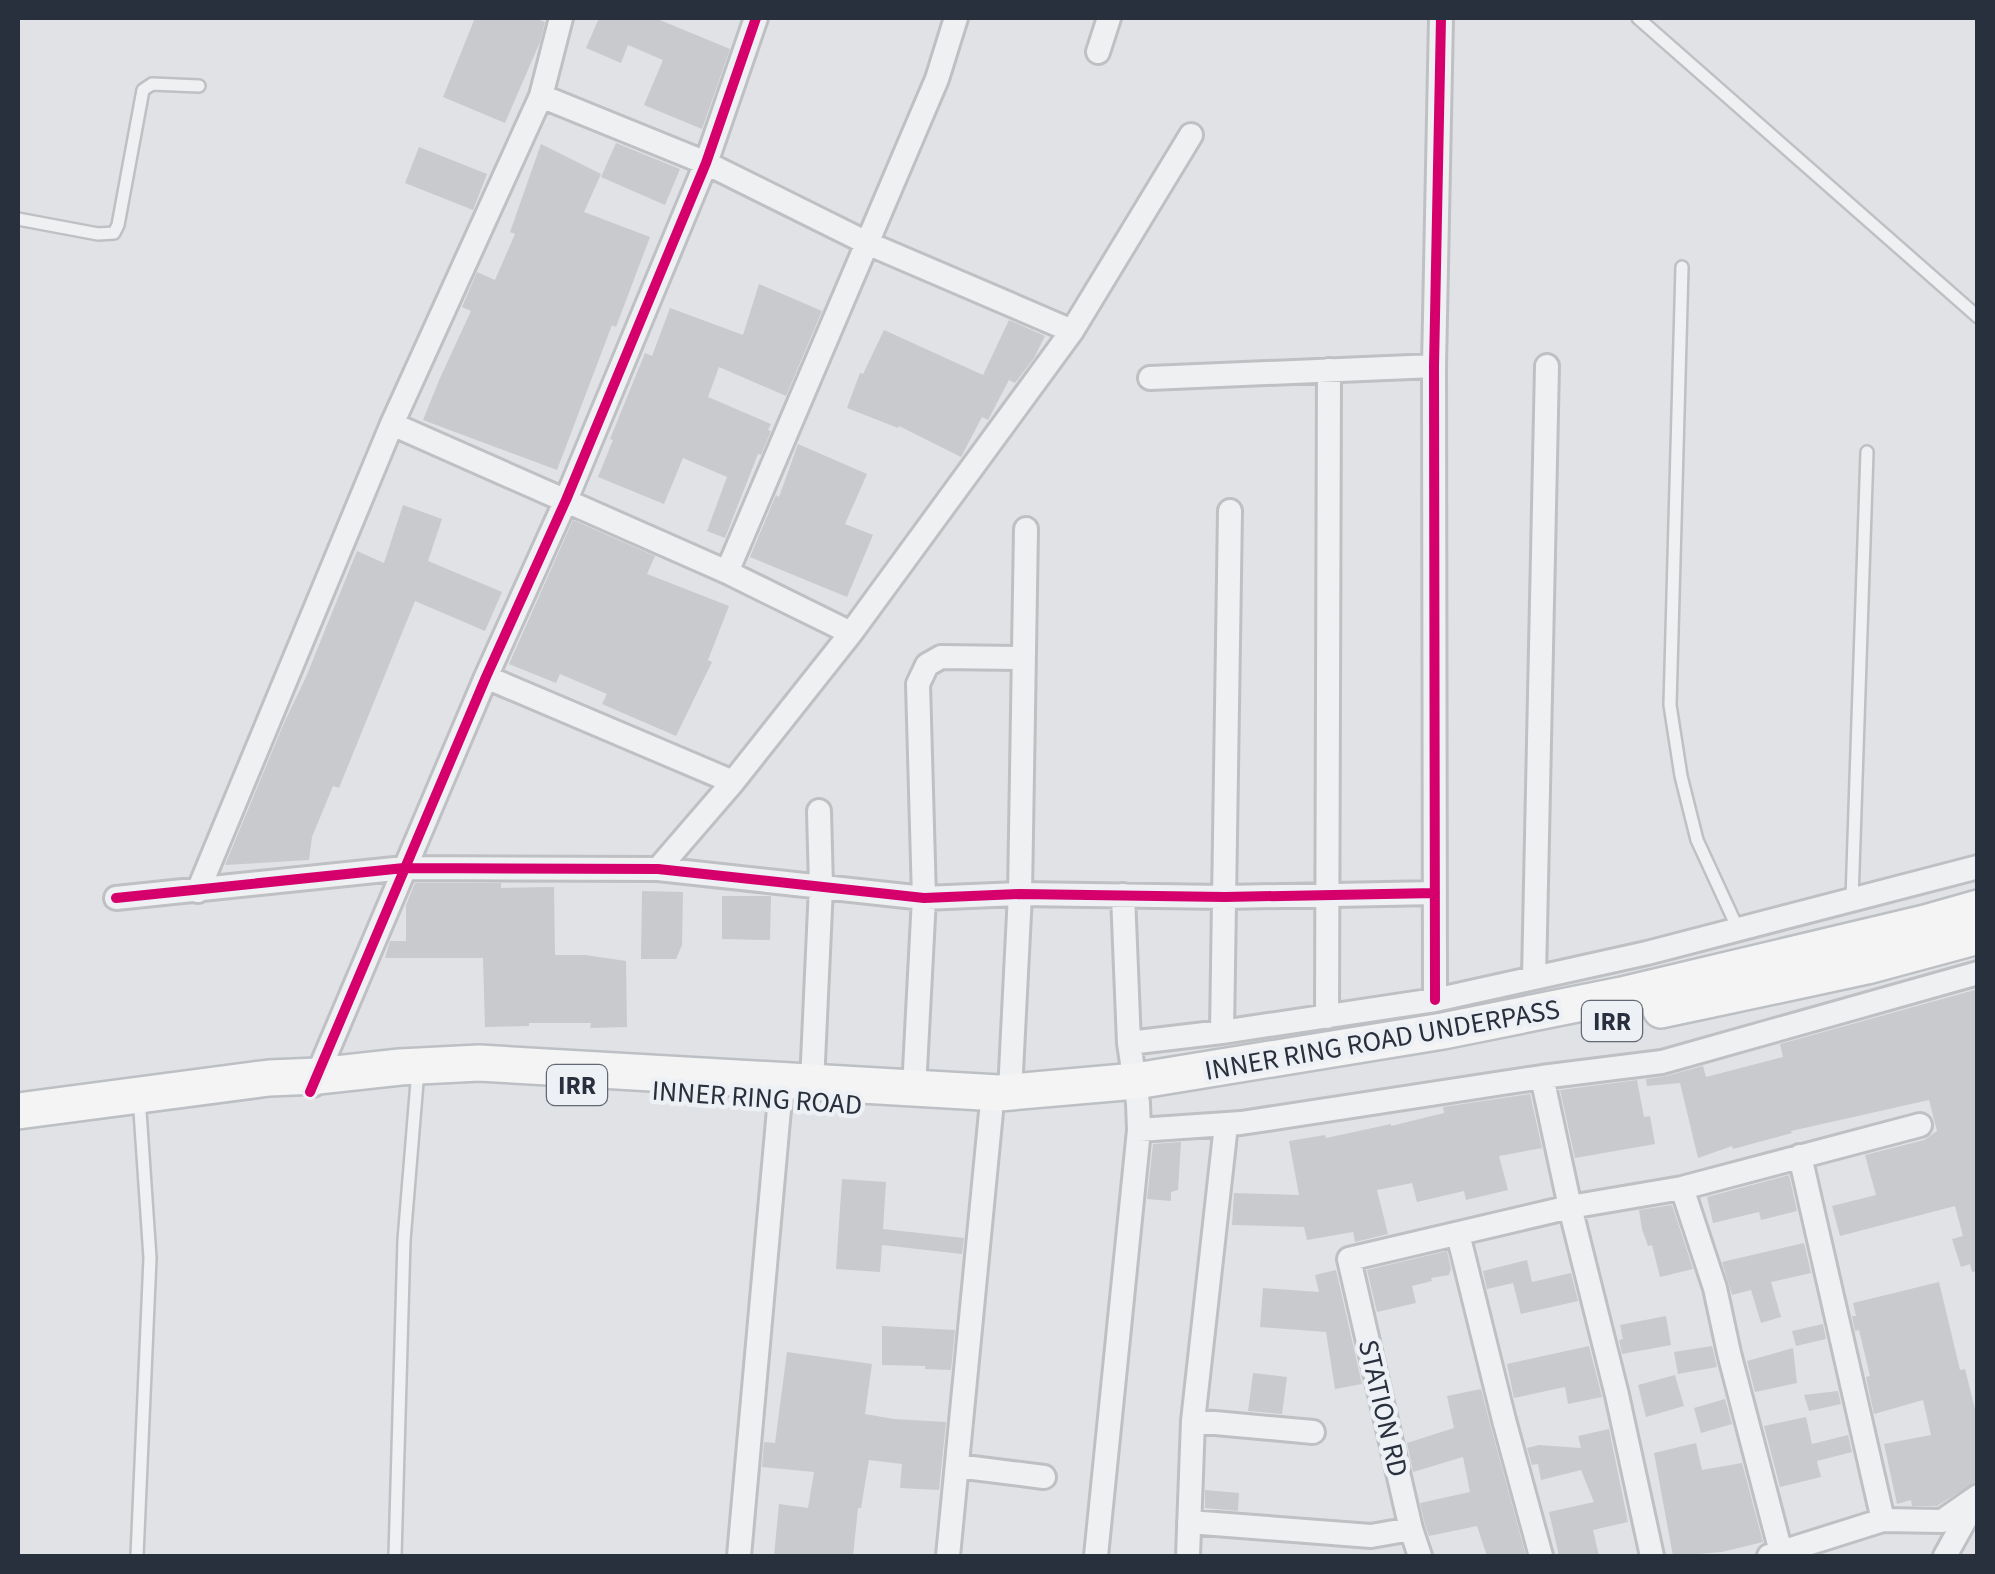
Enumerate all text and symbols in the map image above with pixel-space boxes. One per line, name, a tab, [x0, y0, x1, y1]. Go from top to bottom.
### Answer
street label: INNER RING ROAD UNDERPASS	[1202, 989, 1563, 1091]
road number: IRR	[1582, 1001, 1642, 1041]
road number: IRR	[547, 1065, 607, 1105]
street label: INNER RING ROAD	[650, 1071, 863, 1125]
street label: STATION RD	[1348, 1336, 1418, 1481]

